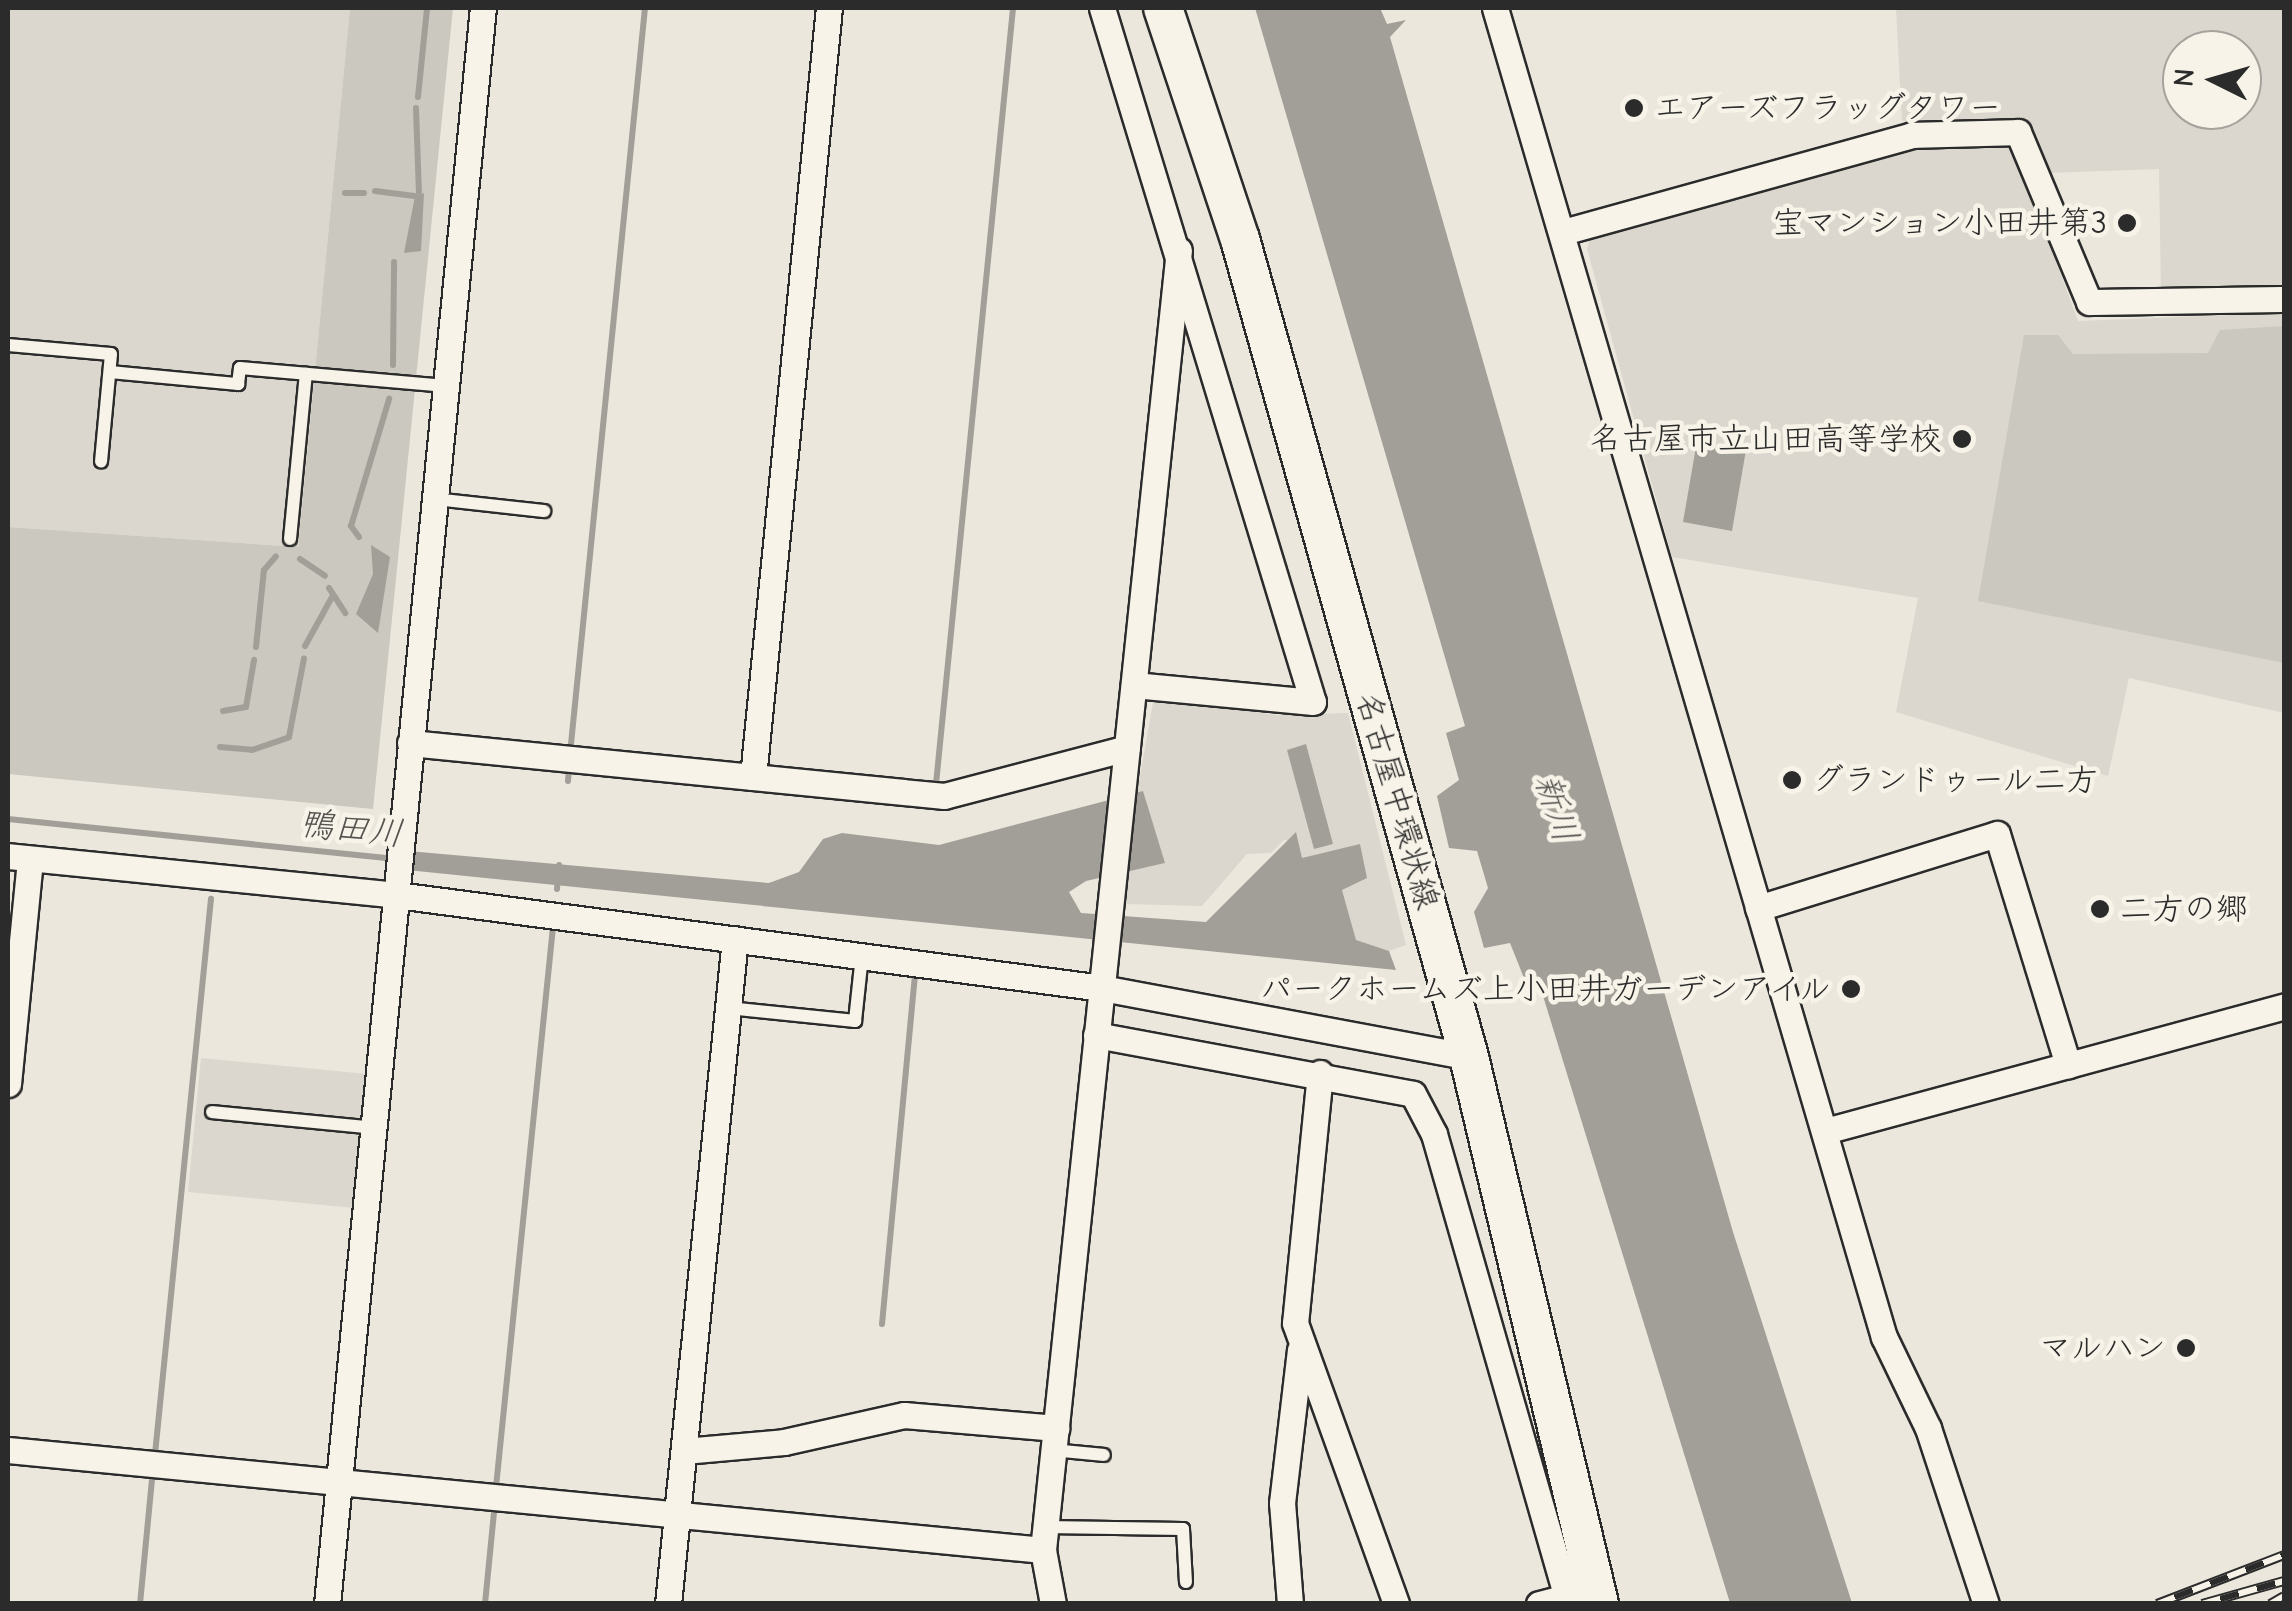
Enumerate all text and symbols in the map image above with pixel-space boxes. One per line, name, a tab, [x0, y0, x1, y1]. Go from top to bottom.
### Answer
north arrow	[2162, 30, 2262, 130]
text: N	[2167, 67, 2201, 88]
place label: エアーズフラッグタワー	[1654, 89, 2005, 127]
marker: エアーズフラッグタワー	[1623, 97, 1645, 119]
place label: 宝マンション小田井第3	[1771, 204, 2107, 242]
marker: 宝マンション小田井第3	[2116, 212, 2138, 234]
place label: 名古屋市立山田高等学校	[1590, 420, 1942, 458]
marker: 名古屋市立山田高等学校	[1951, 428, 1973, 450]
street label: 名古屋中環状線	[1348, 688, 1446, 914]
place label: グランドゥール二方	[1812, 761, 2100, 799]
water label: 新川	[1525, 768, 1587, 848]
marker: グランドゥール二方	[1781, 769, 1803, 791]
water label: 鴨田川	[297, 803, 405, 855]
place label: 二方の郷	[2120, 890, 2248, 928]
marker: 二方の郷	[2089, 898, 2111, 920]
place label: パークホームズ上小田井ガーデンアイル	[1255, 970, 1831, 1008]
marker: パークホームズ上小田井ガーデンアイル	[1840, 978, 1862, 1000]
place label: マルハン	[2038, 1329, 2166, 1367]
marker: マルハン	[2175, 1337, 2197, 1359]

